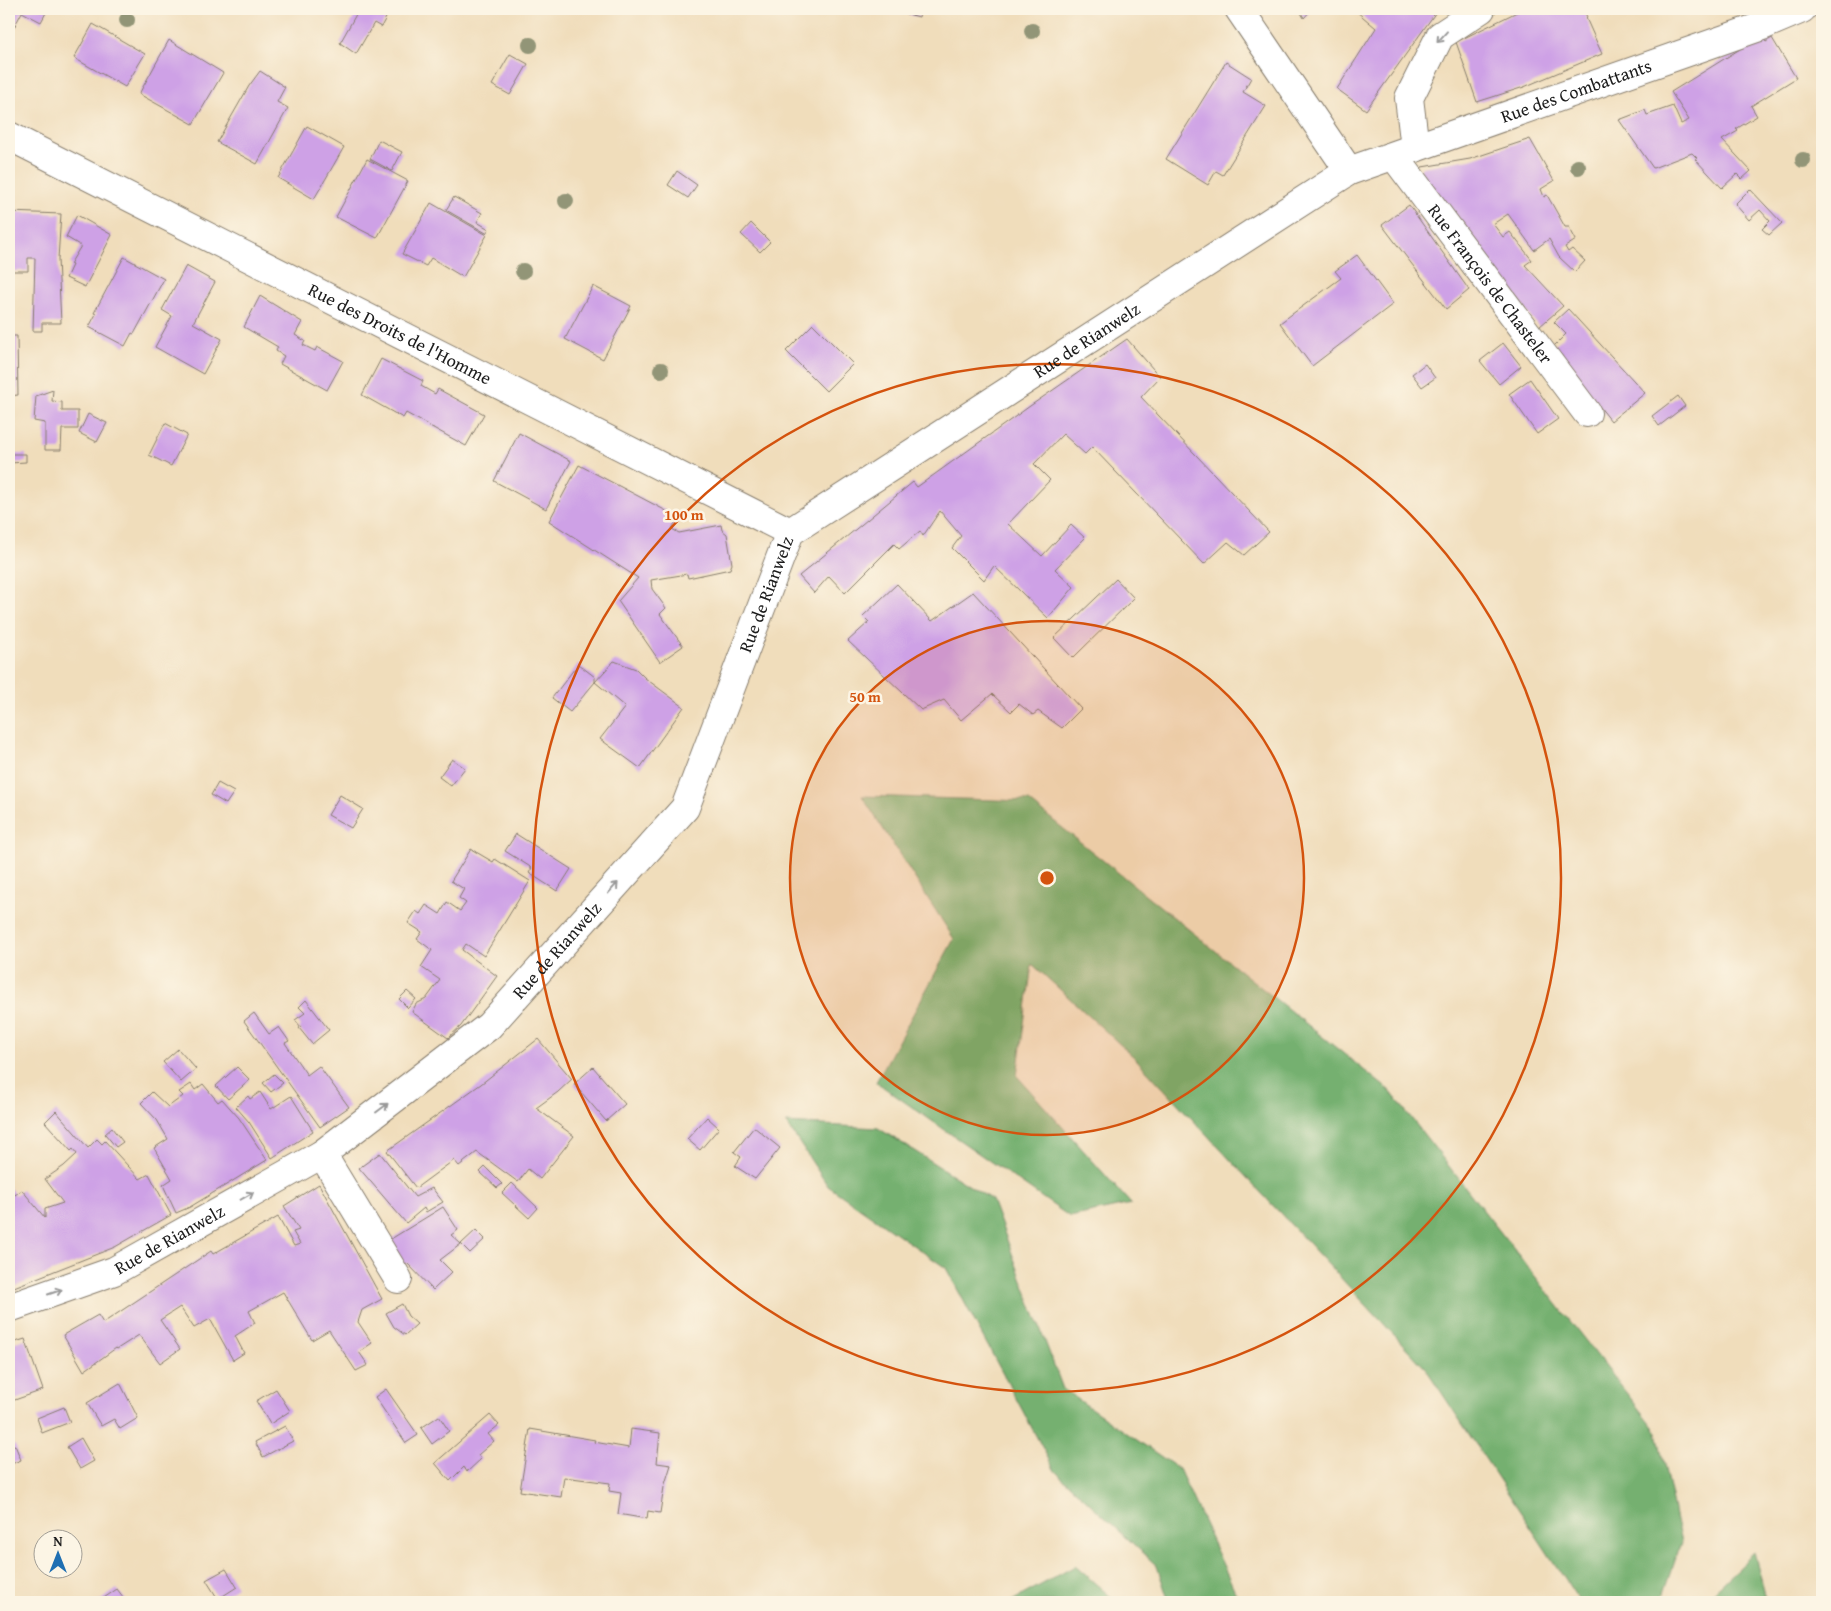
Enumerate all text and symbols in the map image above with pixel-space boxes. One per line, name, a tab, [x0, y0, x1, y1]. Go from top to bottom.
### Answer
one-way arrow	[1436, 30, 1448, 43]
street label: Rue des Combattants	[1497, 52, 1655, 130]
street label: Rue François de Chasteler	[1421, 198, 1560, 370]
street label: Rue des Droits de l'Homme	[304, 276, 496, 391]
street label: Rue de Rianwelz	[1028, 295, 1145, 385]
text: 100 m	[664, 504, 704, 525]
street label: Rue de Rianwelz	[731, 532, 800, 656]
text: 50 m	[849, 686, 881, 707]
centre of rings	[1038, 869, 1056, 887]
one-way arrow	[607, 882, 619, 895]
street label: Rue de Rianwelz	[506, 895, 608, 1005]
one-way arrow	[375, 1102, 388, 1113]
one-way arrow	[239, 1191, 253, 1201]
street label: Rue de Rianwelz	[109, 1198, 229, 1281]
one-way arrow	[47, 1287, 62, 1296]
north arrow	[32, 1528, 82, 1578]
text: N	[53, 1531, 63, 1551]

